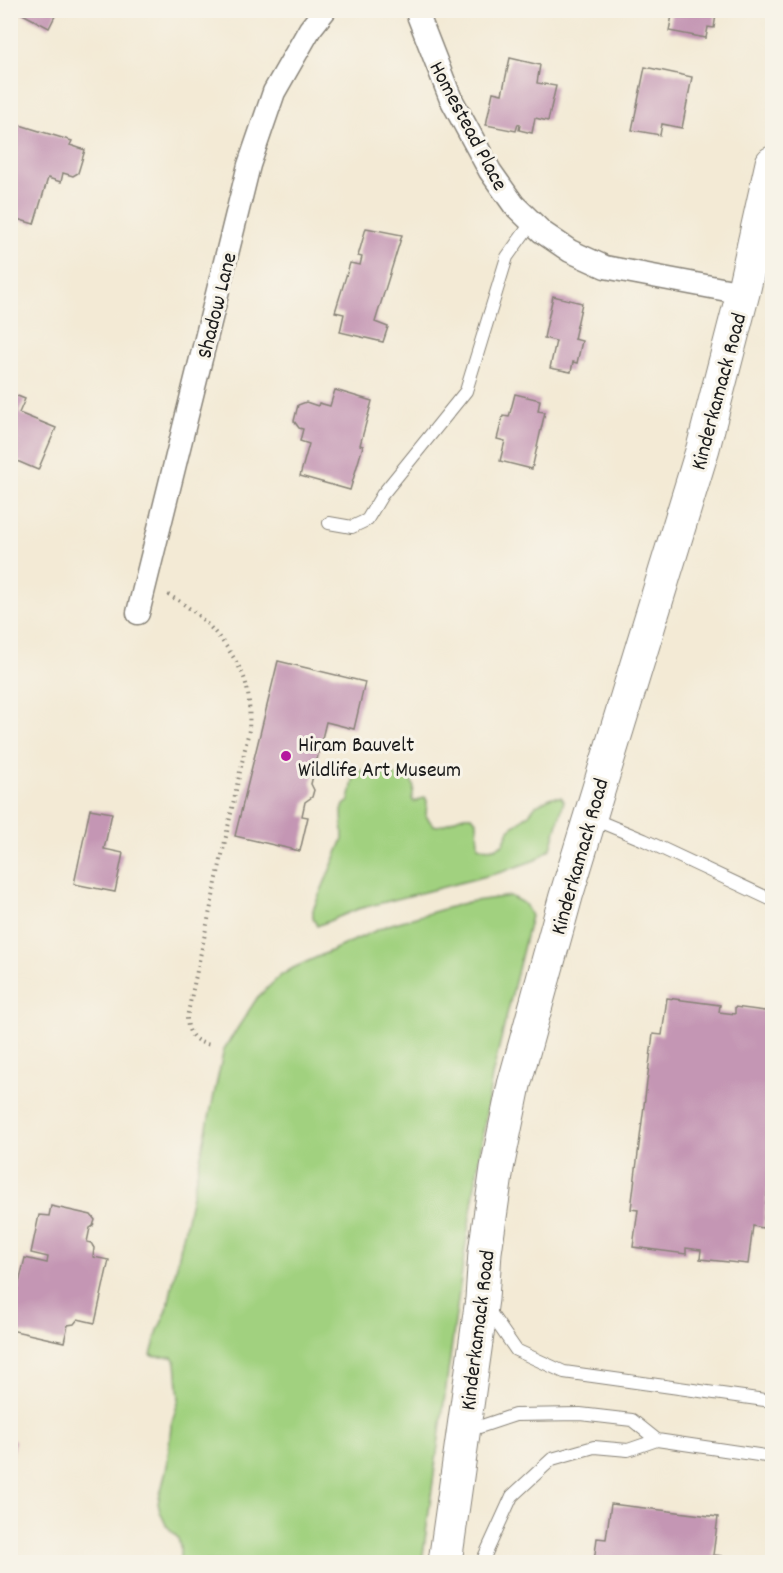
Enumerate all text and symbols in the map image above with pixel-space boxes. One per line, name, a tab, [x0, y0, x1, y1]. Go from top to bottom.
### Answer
street label: Homestead Place	[420, 56, 514, 197]
street label: Shadow Lane	[190, 249, 247, 362]
street label: Kinderkamack Road	[685, 310, 756, 474]
place label: Hiram Bauvelt Wildlife Art Museum	[298, 731, 461, 787]
marker: Hiram Bauvelt Wildlife Art Museum	[279, 749, 293, 763]
street label: Kinderkamack Road	[544, 775, 618, 939]
street label: Kinderkamack Road	[454, 1248, 505, 1412]

